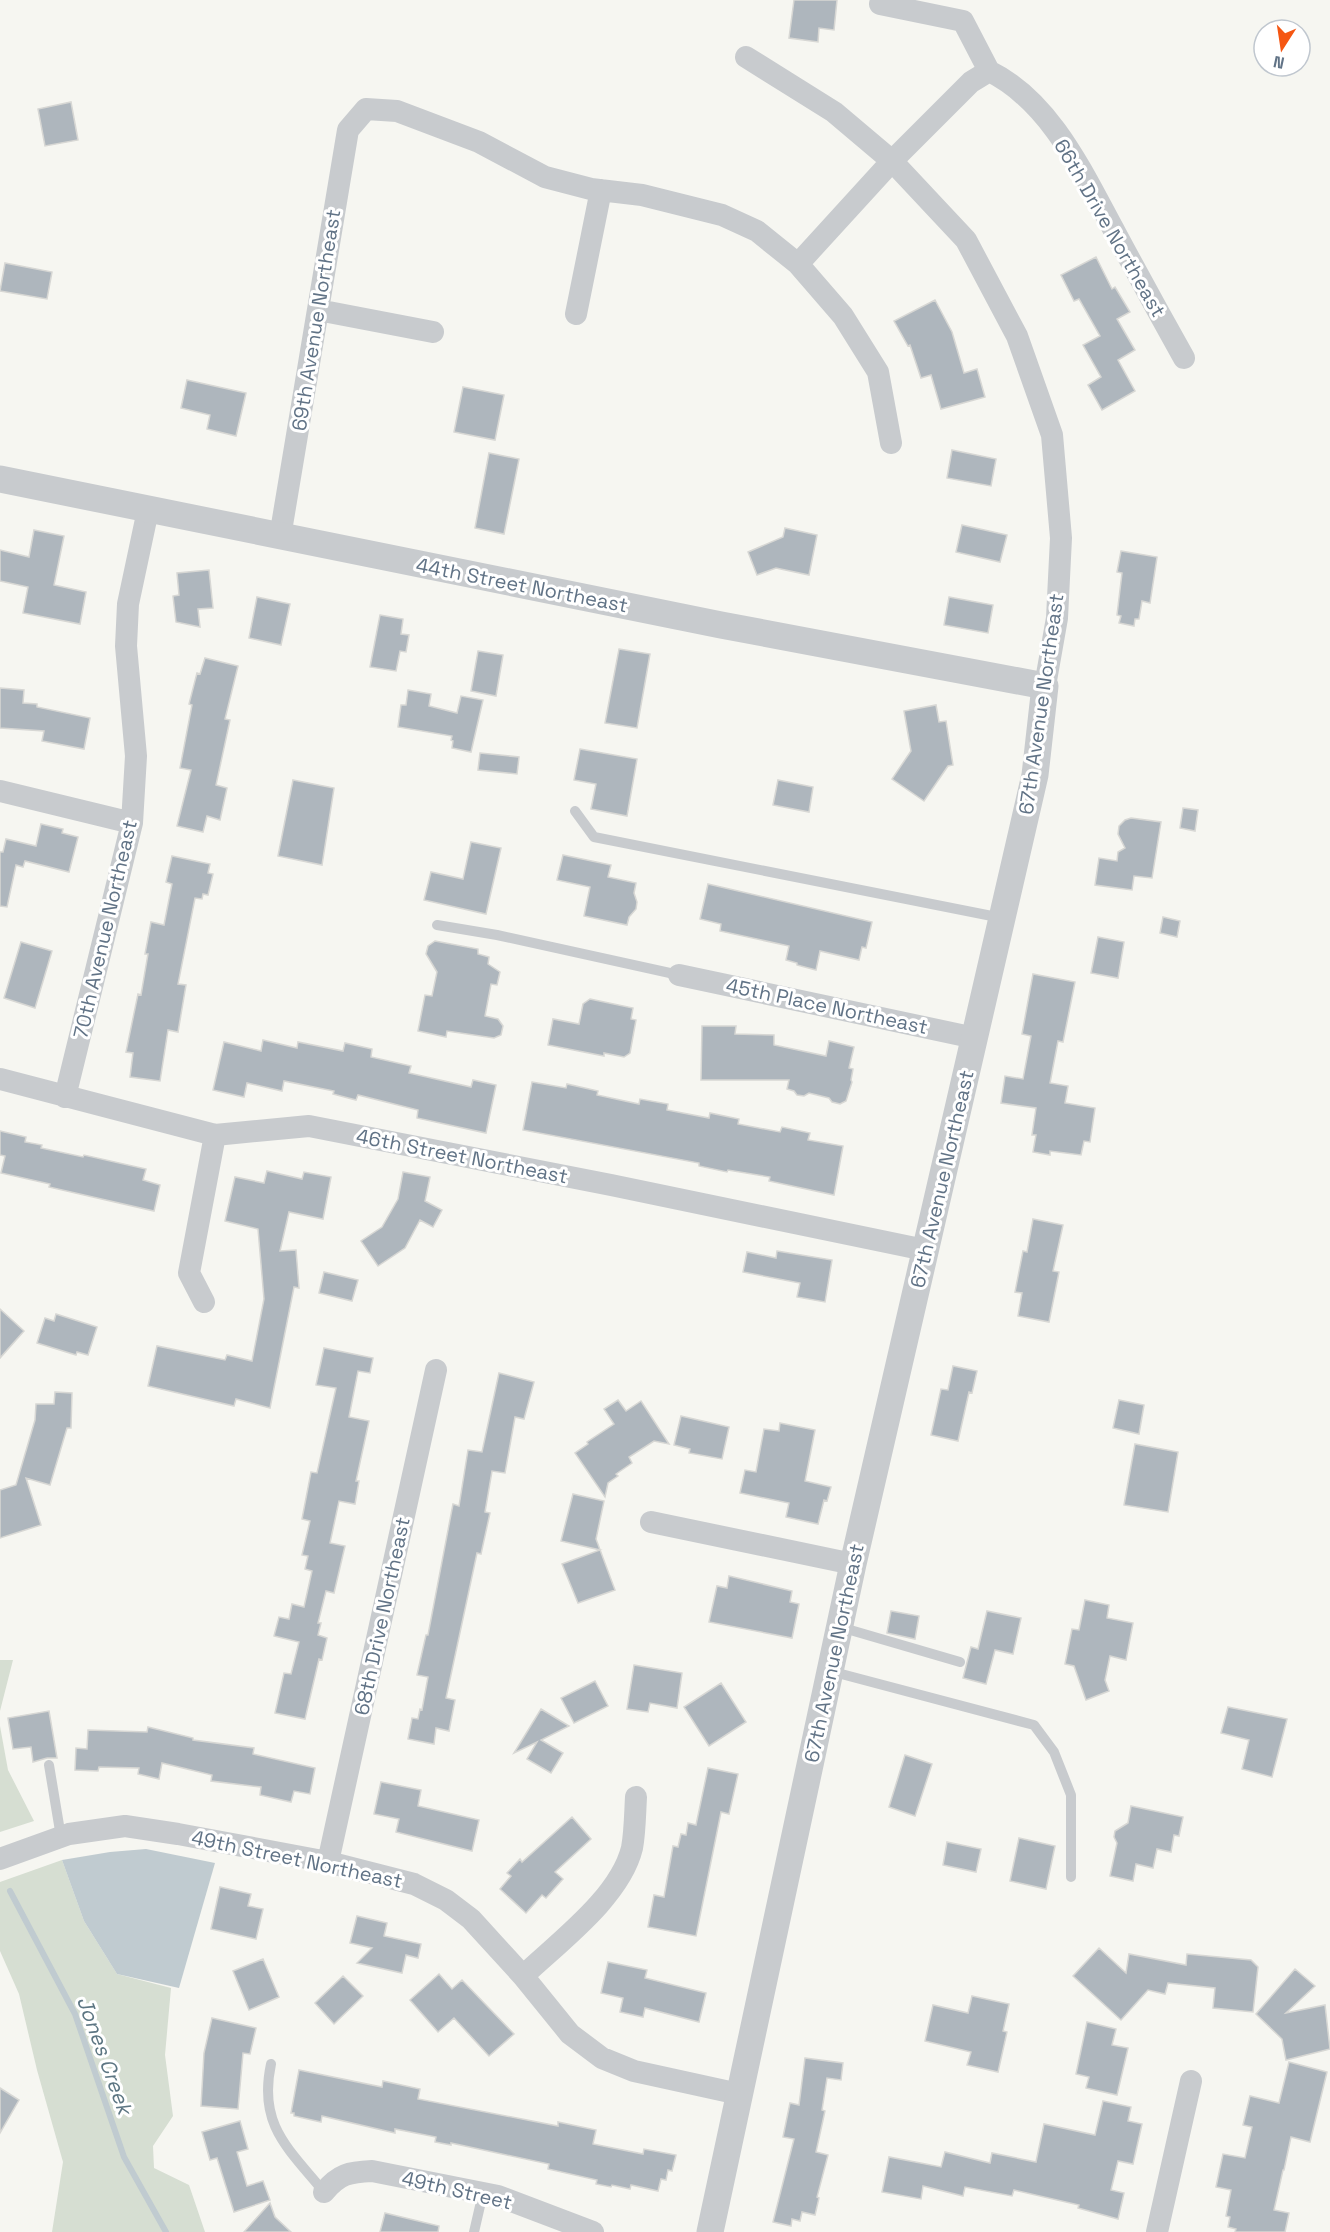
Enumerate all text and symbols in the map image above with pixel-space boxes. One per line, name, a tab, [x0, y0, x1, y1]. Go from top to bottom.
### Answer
north arrow	[1252, 18, 1312, 78]
text: N	[1272, 51, 1286, 74]
street label: 66th Drive Northeast	[1048, 134, 1172, 322]
street label: 69th Avenue Northeast	[286, 207, 346, 433]
street label: 44th Street Northeast	[414, 552, 630, 618]
street label: 67th Avenue Northeast	[1013, 592, 1069, 816]
street label: 70th Avenue Northeast	[67, 817, 143, 1041]
street label: 45th Place Northeast	[724, 972, 930, 1040]
street label: 67th Avenue Northeast	[904, 1068, 980, 1290]
street label: 46th Street Northeast	[354, 1123, 570, 1189]
street label: 68th Drive Northeast	[348, 1515, 416, 1717]
street label: 67th Avenue Northeast	[798, 1541, 870, 1765]
street label: 49th Street Northeast	[189, 1824, 405, 1894]
water label: Jones Creek	[71, 1992, 140, 2120]
street label: 49th Street	[399, 2165, 515, 2215]

